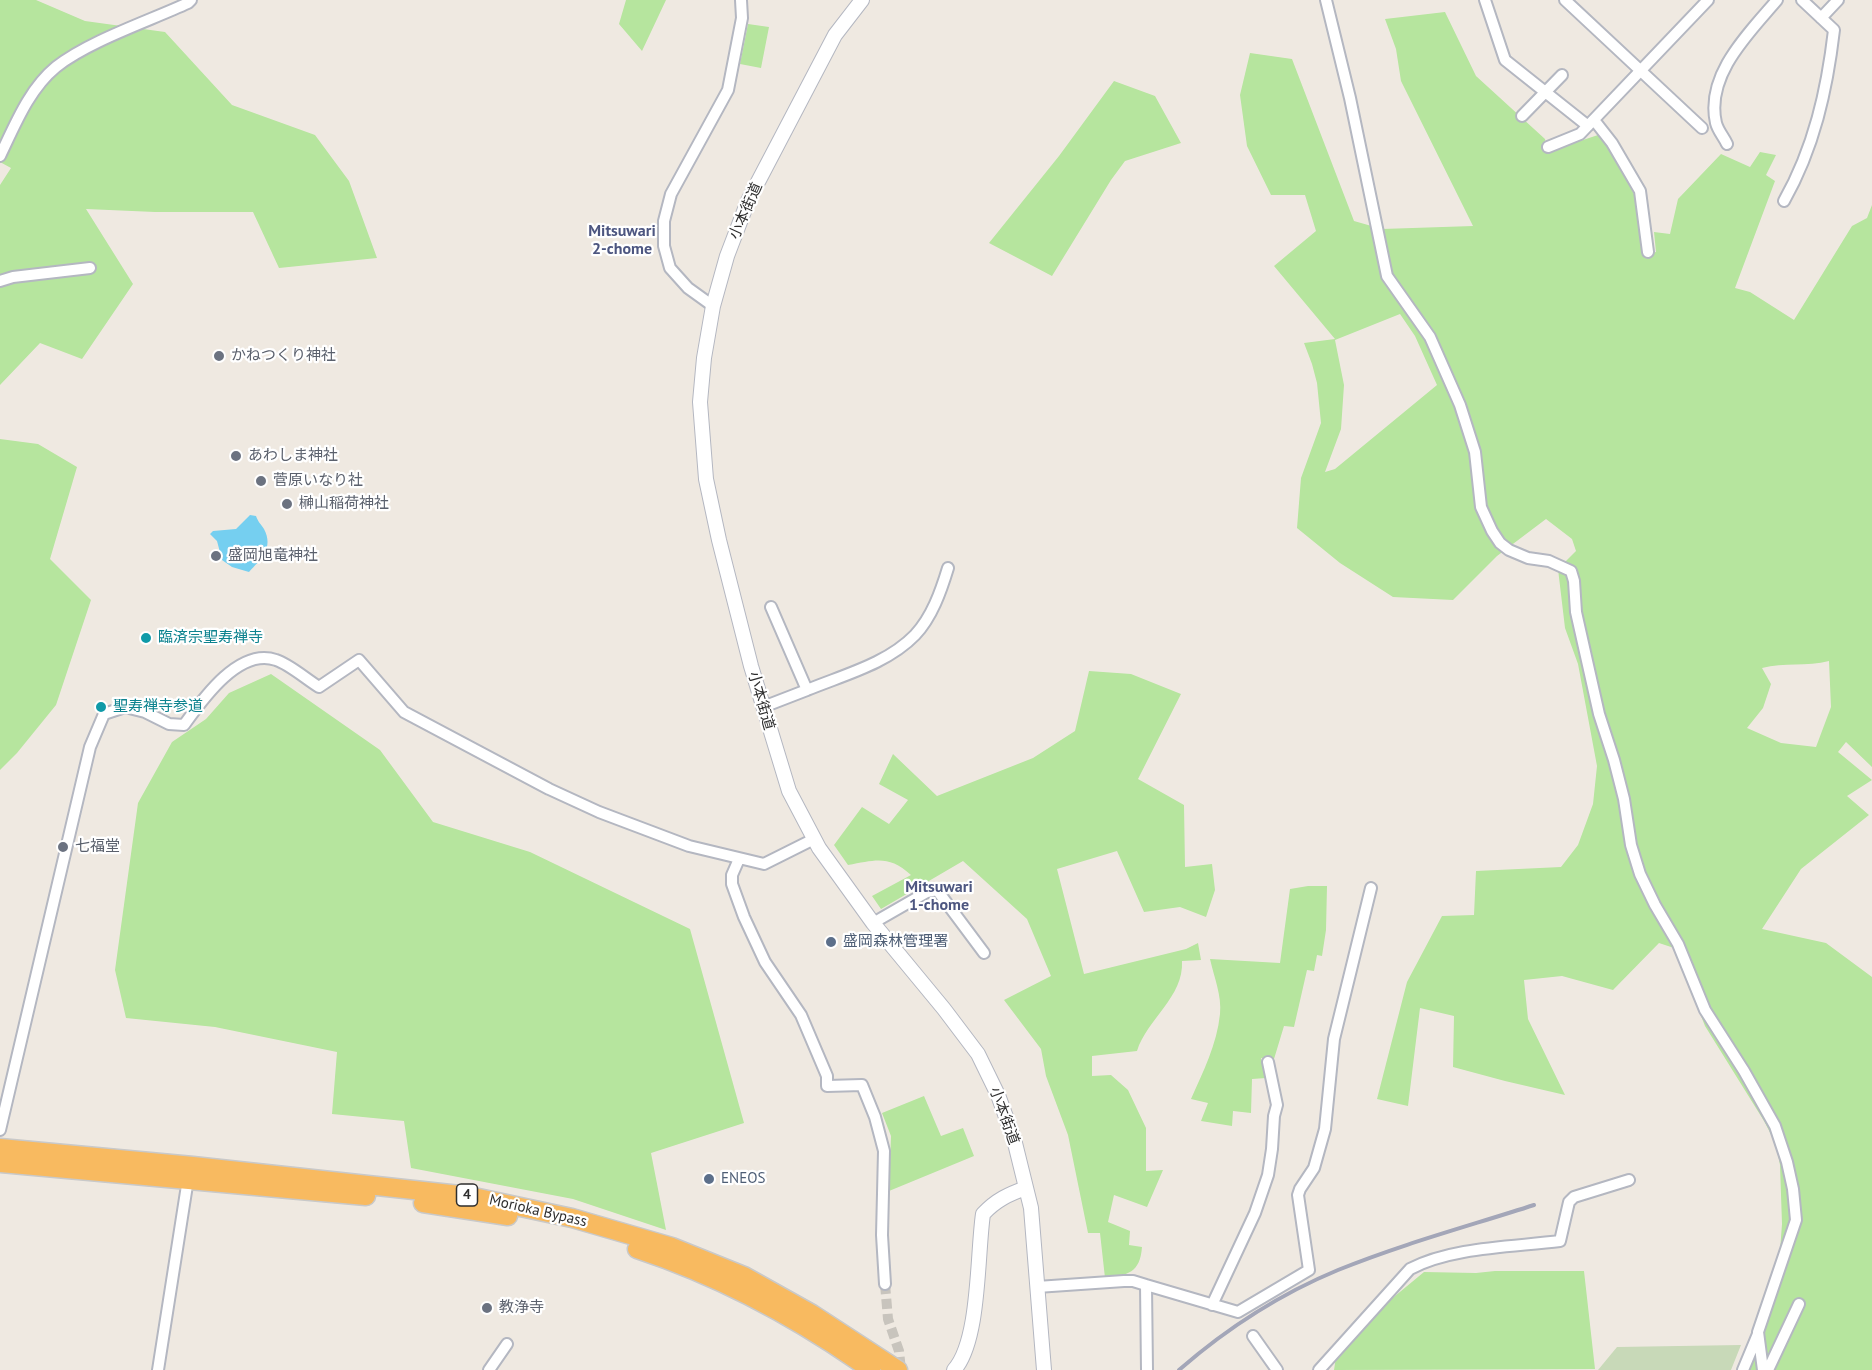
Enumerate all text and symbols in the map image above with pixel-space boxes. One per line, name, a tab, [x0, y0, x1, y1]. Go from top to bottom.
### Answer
street label: 小本街道	[726, 180, 766, 242]
district label: Mitsuwari 2-chome	[588, 221, 656, 259]
place label: かねつくり神社	[231, 347, 336, 365]
marker: かねつくり神社	[212, 349, 226, 363]
place label: あわしま神社	[248, 447, 338, 465]
marker: あわしま神社	[229, 449, 243, 463]
place label: 菅原いなり社	[273, 472, 363, 490]
marker: 菅原いなり社	[254, 474, 268, 488]
place label: 榊山稲荷神社	[299, 495, 389, 513]
marker: 榊山稲荷神社	[280, 497, 294, 511]
place label: 盛岡旭竜神社	[228, 547, 318, 565]
marker: 盛岡旭竜神社	[209, 549, 223, 563]
place label: 臨済宗聖寿禅寺	[158, 629, 263, 647]
marker: 臨済宗聖寿禅寺	[139, 631, 153, 645]
street label: 小本街道	[744, 670, 778, 732]
place label: 聖寿禅寺参道	[113, 698, 203, 716]
marker: 聖寿禅寺参道	[94, 700, 108, 714]
place label: 七福堂	[75, 838, 120, 856]
marker: 七福堂	[56, 840, 70, 854]
district label: Mitsuwari 1-chome	[905, 877, 973, 915]
place label: 盛岡森林管理署	[843, 933, 948, 951]
marker: 盛岡森林管理署	[824, 935, 838, 949]
street label: 小本街道	[985, 1085, 1023, 1147]
place label: ENEOS	[721, 1170, 765, 1188]
marker: ENEOS	[702, 1172, 716, 1186]
road number: 4	[456, 1184, 478, 1206]
street label: Morioka Bypass	[487, 1191, 589, 1231]
place label: 教浄寺	[499, 1299, 544, 1317]
marker: 教浄寺	[480, 1301, 494, 1315]

